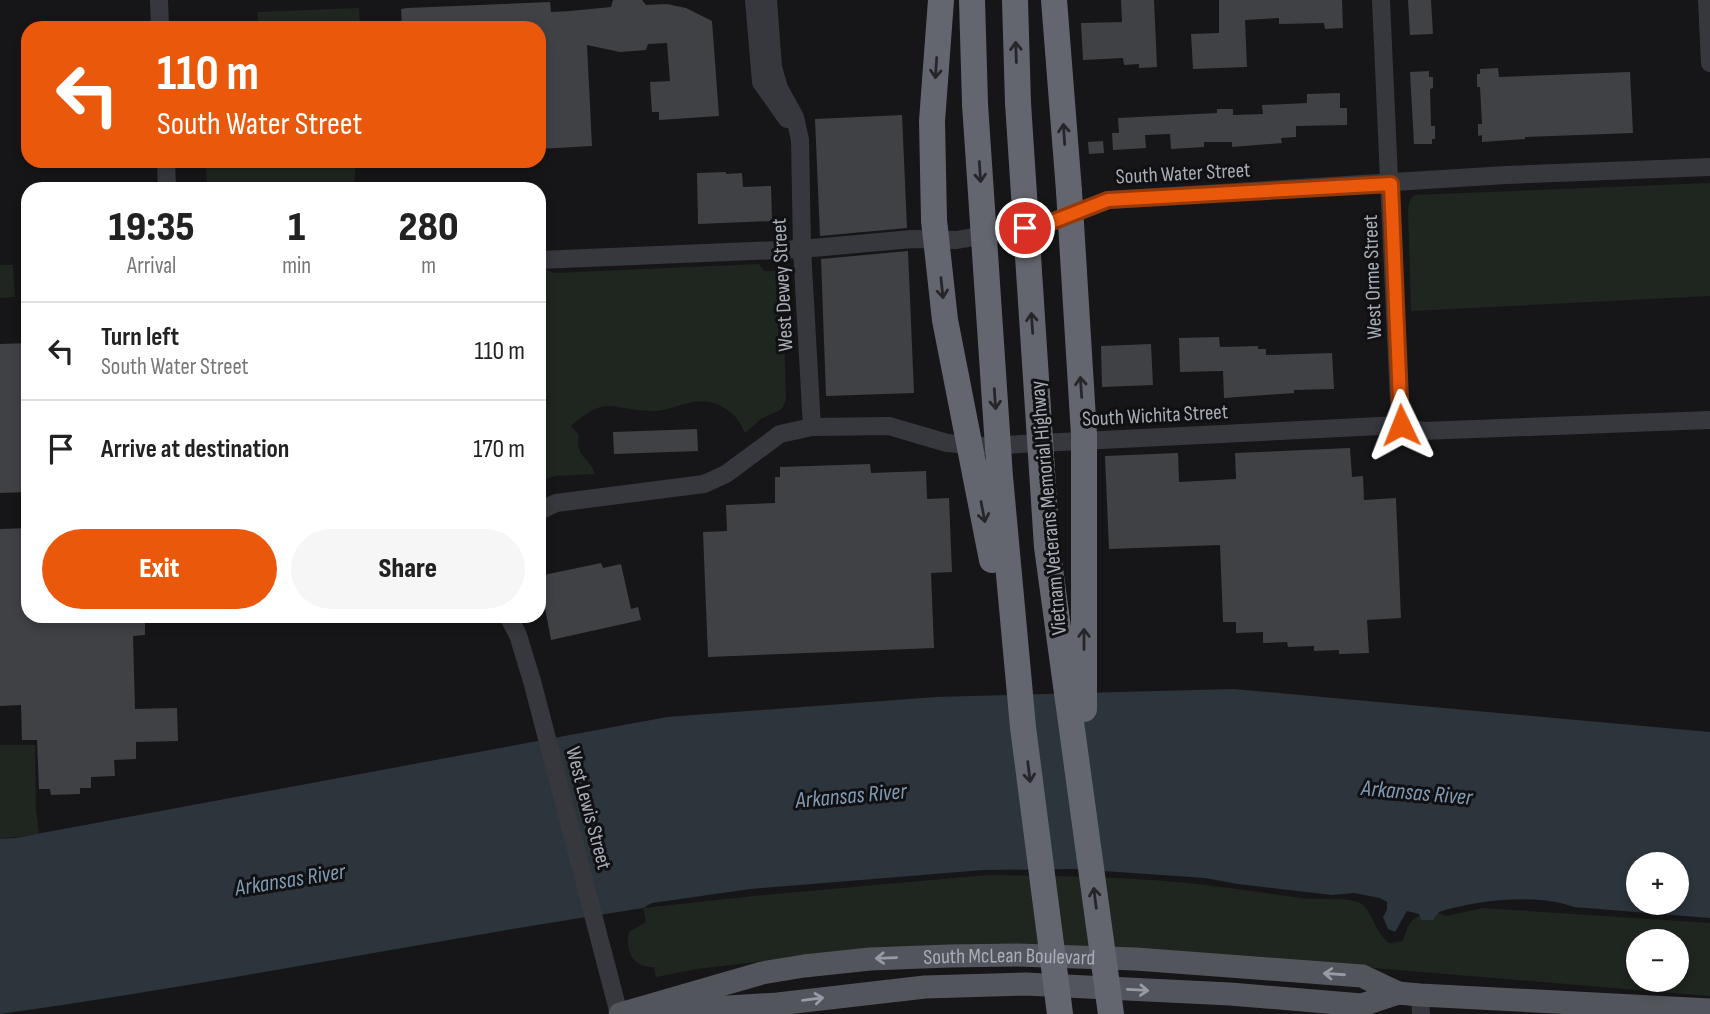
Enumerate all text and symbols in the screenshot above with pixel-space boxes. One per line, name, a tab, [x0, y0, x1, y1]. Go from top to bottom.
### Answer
one-way arrow	[1009, 40, 1023, 63]
text: 110 m	[157, 45, 259, 104]
icon: left	[42, 49, 133, 140]
one-way arrow	[929, 56, 942, 79]
text: South Water Street	[157, 105, 362, 144]
one-way arrow	[1057, 123, 1070, 146]
street label: South Water Street	[1115, 157, 1251, 190]
one-way arrow	[974, 161, 987, 183]
pin	[995, 198, 1055, 258]
text: 19:35	[108, 202, 195, 253]
text: 1	[288, 202, 305, 253]
text: 280	[399, 202, 459, 253]
icon: arrive	[1006, 209, 1044, 247]
street label: West Orme Street	[1358, 214, 1387, 340]
street label: West Dewey Street	[767, 218, 798, 352]
text: Arrival	[127, 252, 176, 280]
text: min	[282, 252, 311, 280]
text: m	[421, 252, 436, 280]
one-way arrow	[935, 276, 948, 299]
one-way arrow	[1026, 312, 1039, 335]
text: Turn left	[101, 322, 179, 353]
icon: left	[42, 332, 80, 370]
text: 110 m	[474, 336, 525, 367]
text: South Water Street	[101, 353, 249, 381]
one-way arrow	[1074, 376, 1087, 399]
street label: Vietnam Veterans Memorial Highway	[1025, 380, 1072, 636]
one-way arrow	[989, 388, 1002, 410]
position arrow	[1364, 388, 1438, 462]
street label: South Wichita Street	[1081, 399, 1229, 432]
icon: arrive	[42, 430, 80, 468]
text: Arrive at destination	[101, 434, 289, 465]
text: 170 m	[473, 434, 525, 465]
one-way arrow	[977, 500, 991, 523]
button: Exit	[42, 529, 277, 609]
button: Share	[291, 529, 525, 609]
one-way arrow	[1077, 628, 1091, 651]
street label: West Lewis Street	[560, 744, 617, 872]
one-way arrow	[1023, 760, 1036, 783]
water label: Arkansas River	[1359, 774, 1475, 812]
water label: Arkansas River	[793, 777, 909, 815]
map controls	[1626, 852, 1689, 992]
button: +	[1626, 852, 1689, 915]
water label: Arkansas River	[232, 857, 349, 903]
one-way arrow	[1089, 887, 1102, 910]
button: −	[1626, 929, 1689, 992]
street label: South McLean Boulevard	[923, 943, 1096, 971]
one-way arrow	[875, 952, 898, 965]
one-way arrow	[1323, 967, 1346, 980]
one-way arrow	[1126, 983, 1149, 996]
one-way arrow	[801, 993, 824, 1006]

